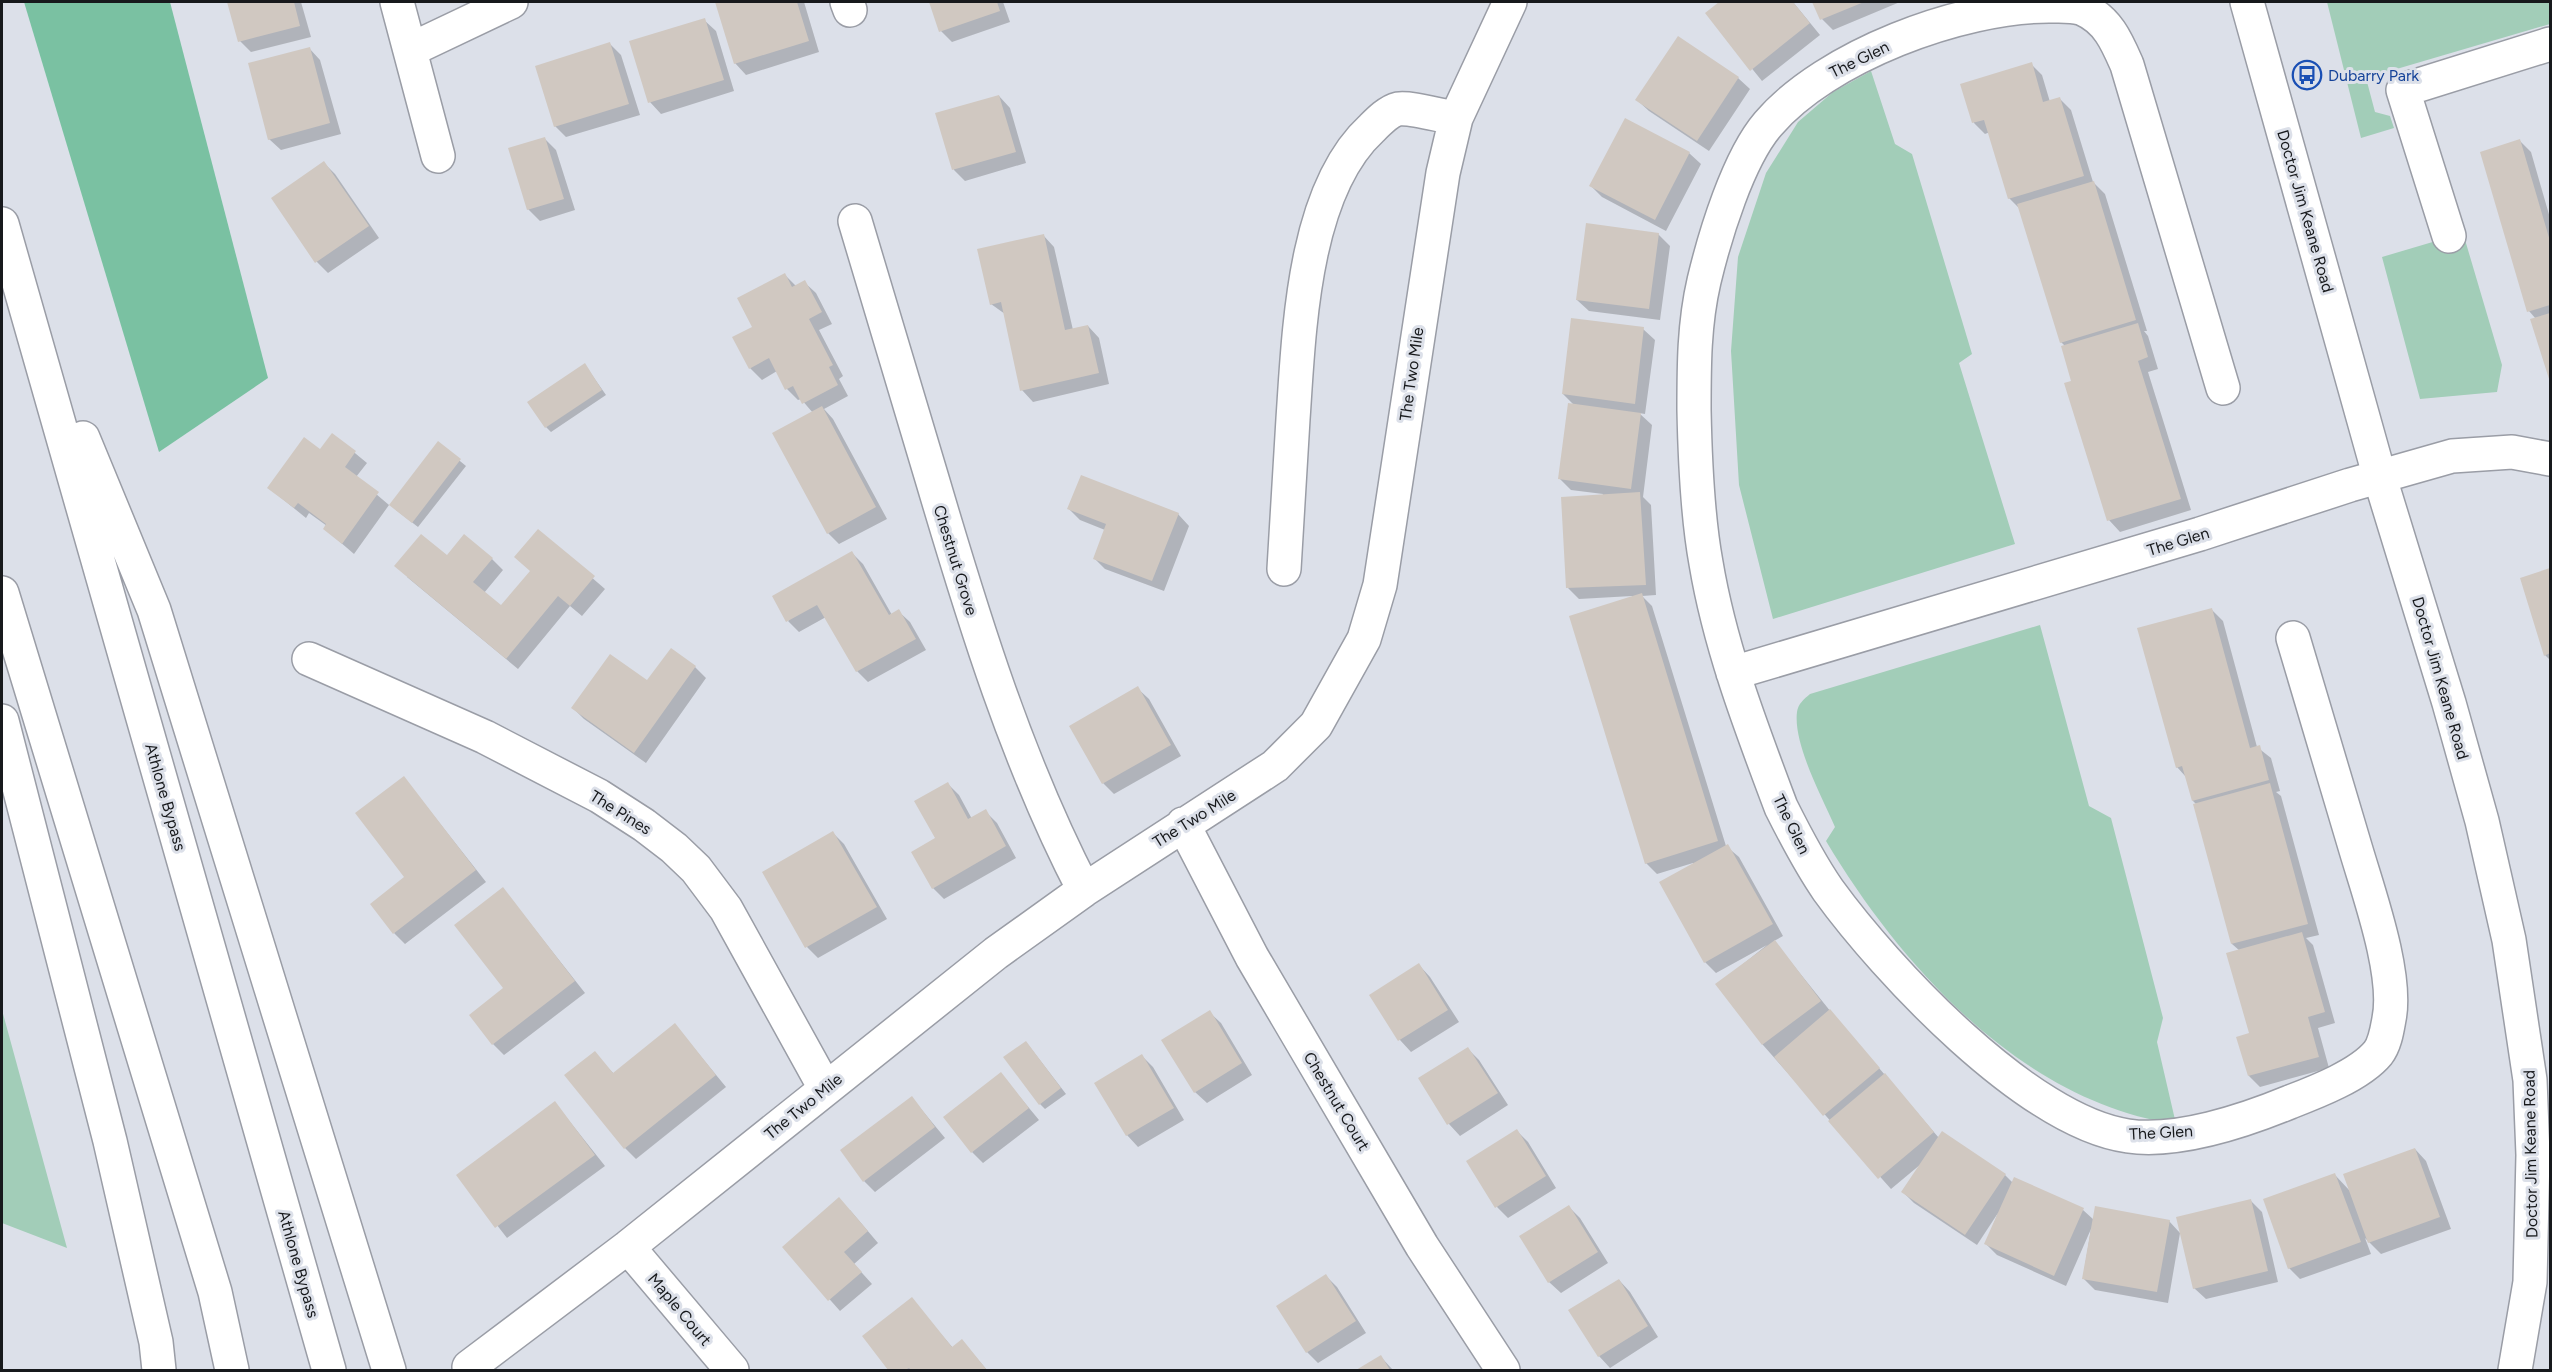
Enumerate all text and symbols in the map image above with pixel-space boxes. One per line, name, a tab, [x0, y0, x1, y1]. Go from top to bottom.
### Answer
street label: The Glen	[1826, 37, 1892, 82]
bus stop icon: Dubarry Park	[2291, 59, 2323, 91]
place label: Dubarry Park	[2328, 66, 2419, 85]
street label: Doctor Jim Keane Road	[2273, 128, 2338, 295]
street label: The Two Mile	[1396, 326, 1427, 422]
street label: Chestnut Grove	[930, 503, 981, 618]
street label: The Glen	[2145, 523, 2211, 560]
street label: Doctor Jim Keane Road	[2408, 595, 2473, 762]
street label: Athlone Bypass	[141, 741, 190, 853]
street label: The Two Mile	[1149, 785, 1239, 851]
street label: The Pines	[587, 786, 655, 839]
street label: The Glen	[1769, 791, 1814, 857]
street label: Chestnut Court	[1300, 1048, 1373, 1154]
street label: The Two Mile	[761, 1069, 846, 1143]
street label: Doctor Jim Keane Road	[2520, 1070, 2541, 1238]
street label: The Glen	[2129, 1121, 2193, 1144]
street label: Athlone Bypass	[274, 1208, 323, 1320]
street label: Maple Court	[644, 1269, 715, 1349]

